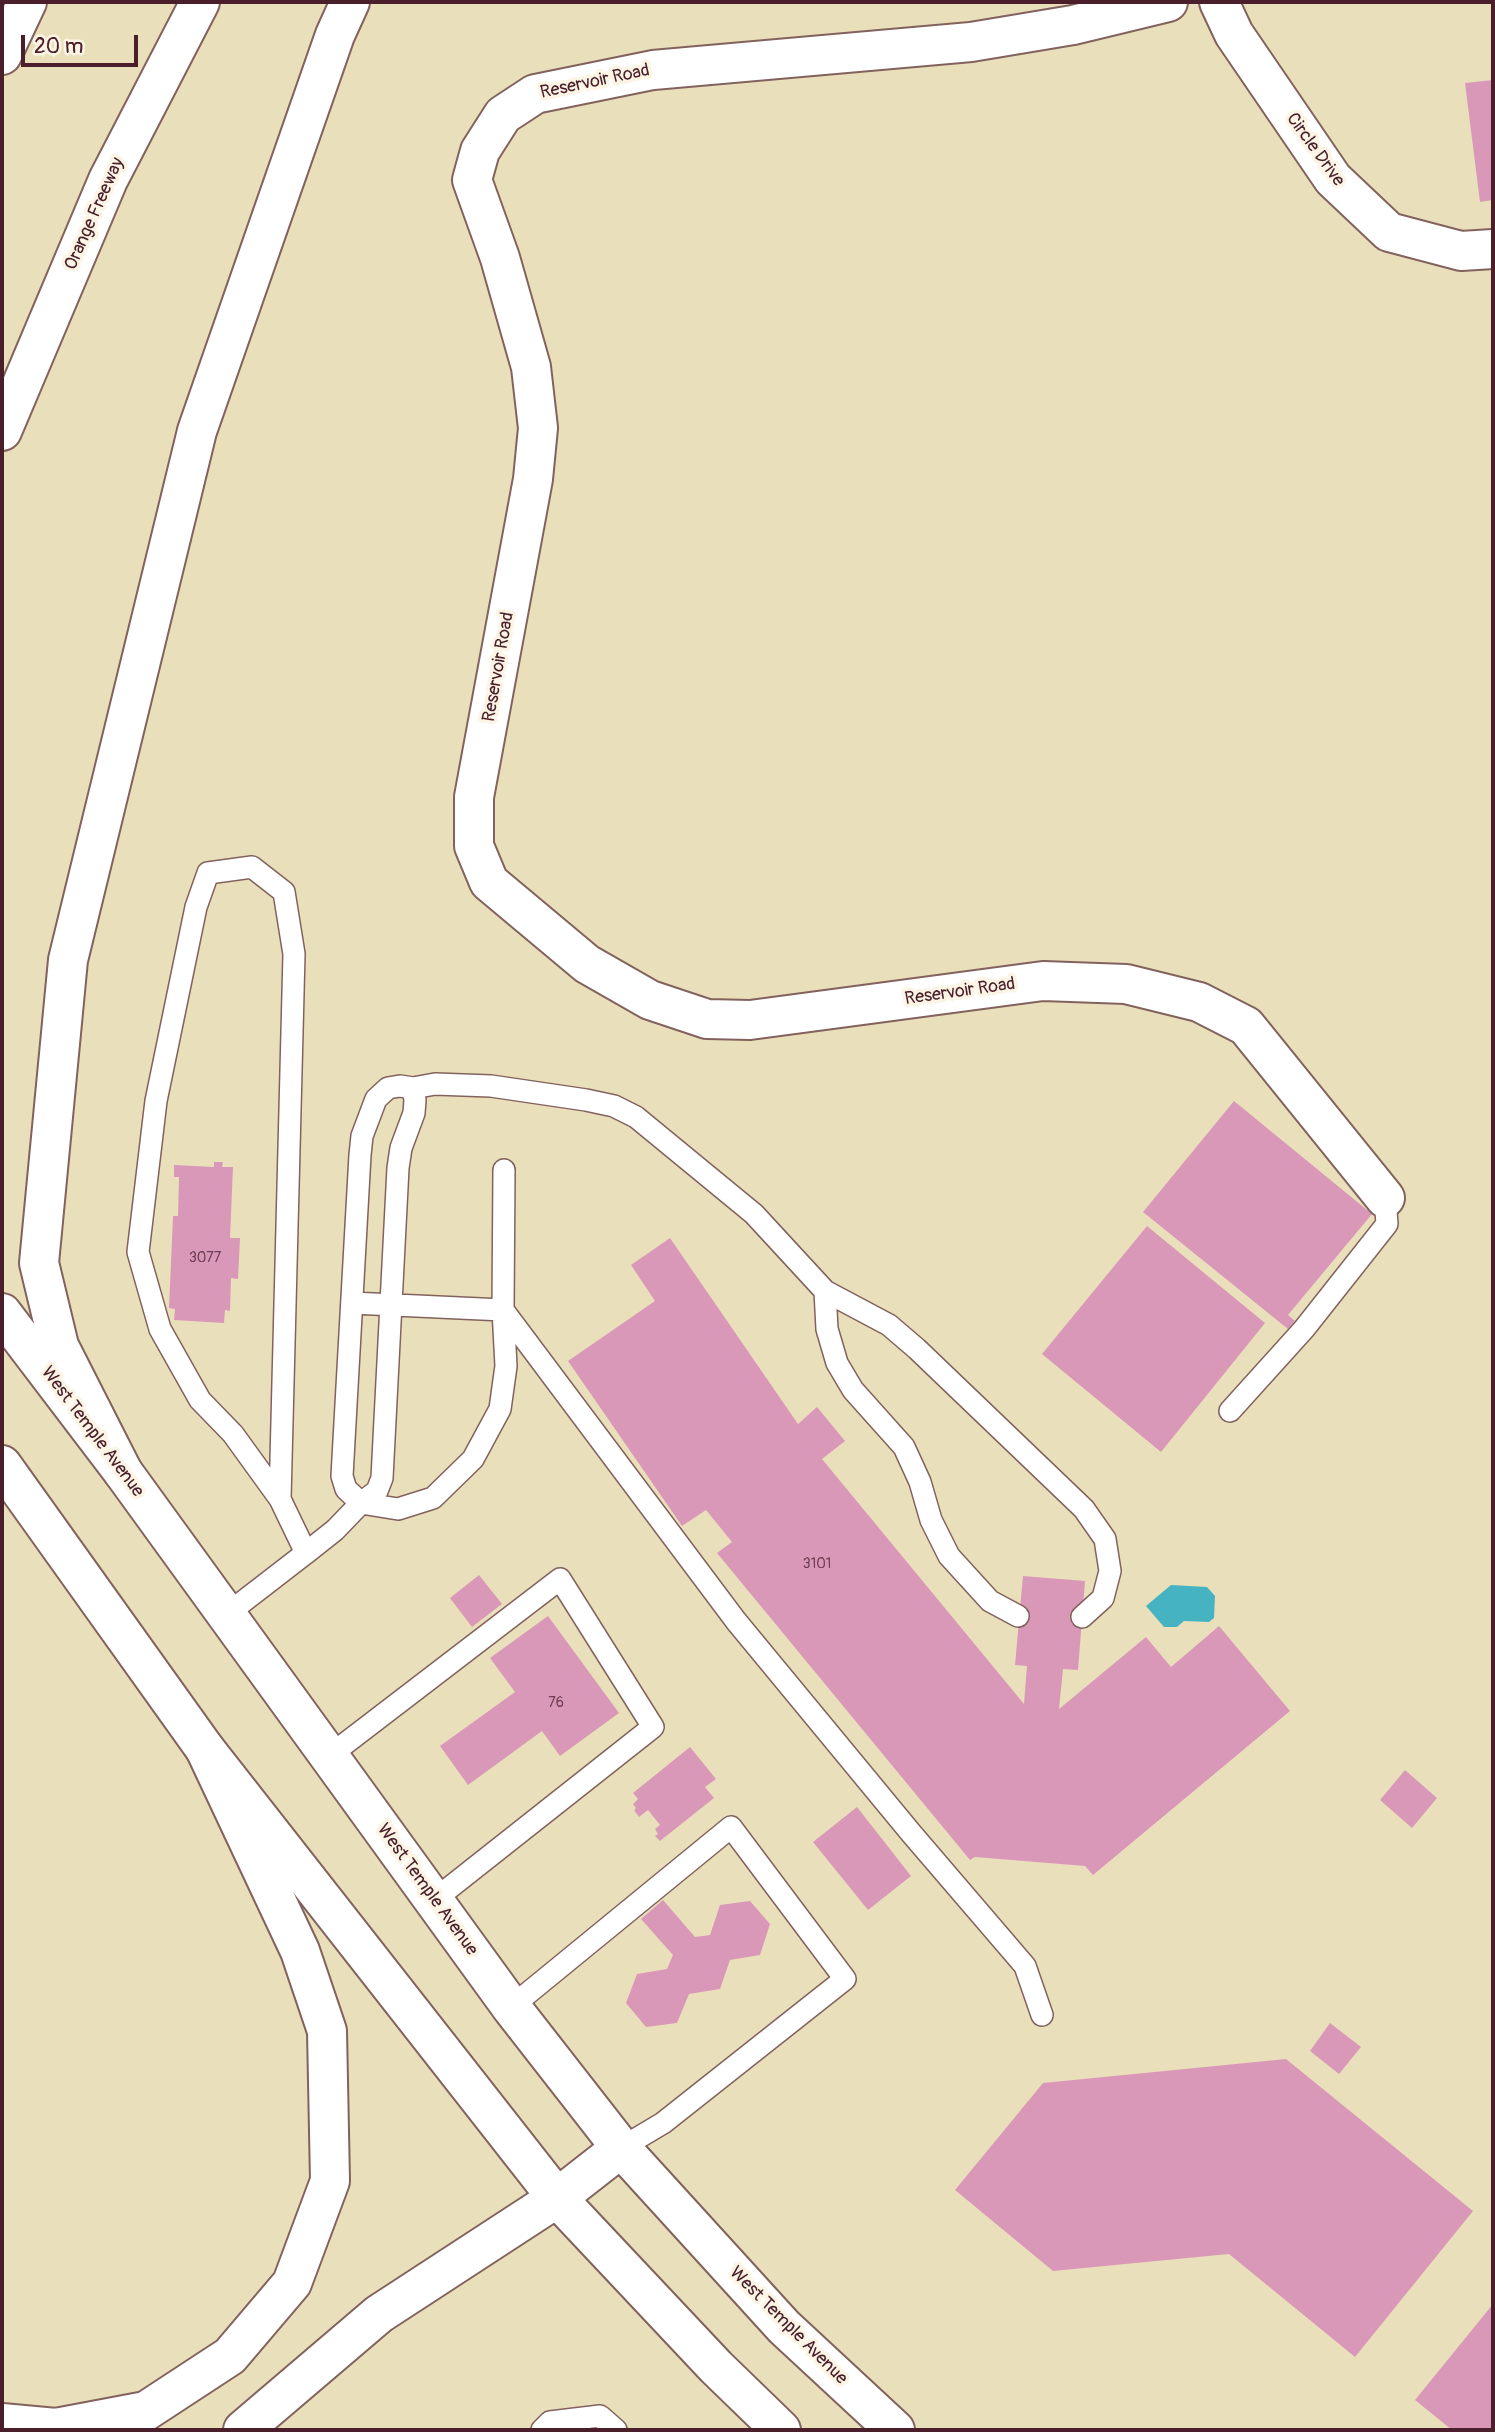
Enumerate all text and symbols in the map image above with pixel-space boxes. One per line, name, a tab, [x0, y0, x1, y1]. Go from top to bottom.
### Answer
scale bar	[24, 21, 142, 65]
text: 20 m	[34, 33, 83, 60]
street label: Reservoir Road	[538, 60, 652, 104]
street label: Circle Drive	[1281, 109, 1349, 191]
street label: Orange Freeway	[61, 155, 129, 273]
street label: Reservoir Road	[479, 610, 519, 724]
street label: Reservoir Road	[903, 974, 1017, 1010]
house number: 3077	[189, 1250, 221, 1266]
street label: West Temple Avenue	[36, 1362, 148, 1502]
house number: 3101	[803, 1556, 831, 1572]
house number: 76	[548, 1695, 564, 1711]
street label: West Temple Avenue	[372, 1820, 482, 1960]
street label: West Temple Avenue	[725, 2263, 851, 2389]

